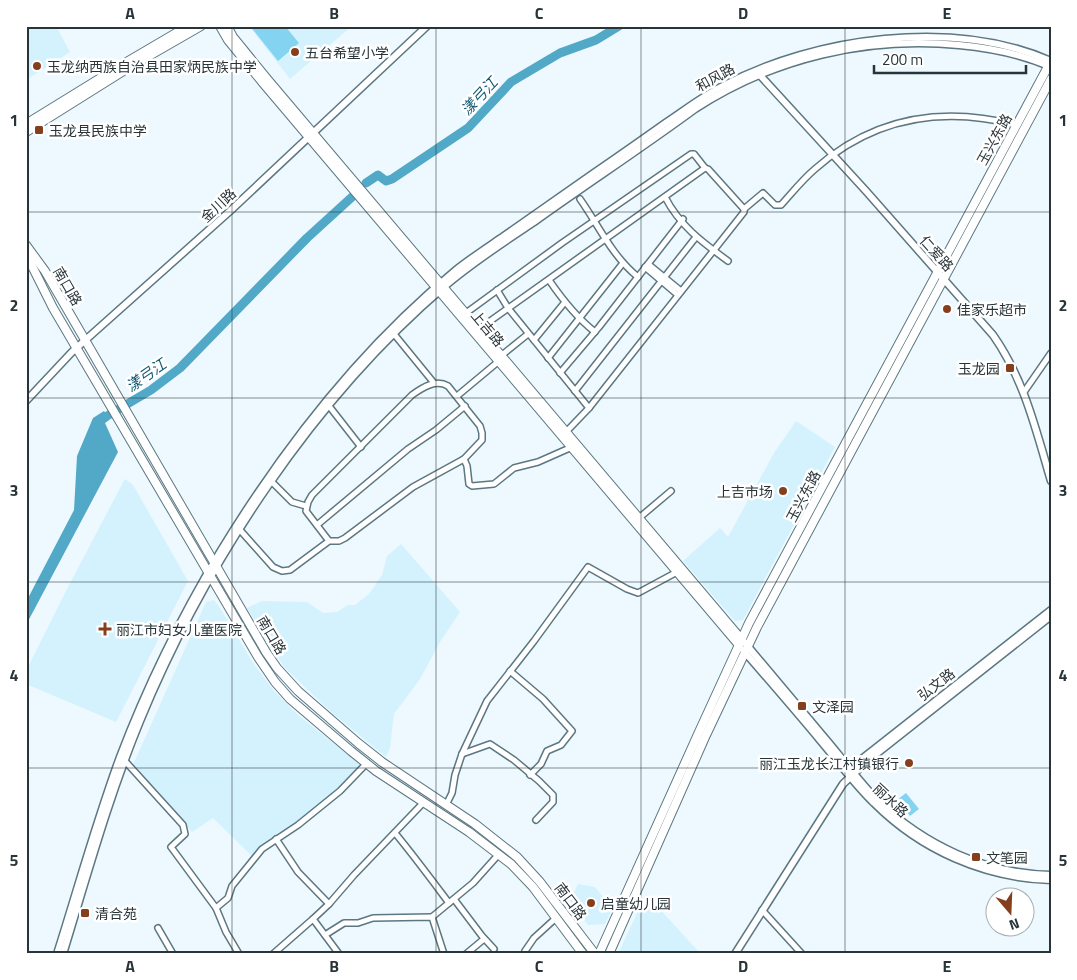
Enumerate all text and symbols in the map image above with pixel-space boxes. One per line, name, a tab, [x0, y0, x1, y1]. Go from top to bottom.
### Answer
text: A	[125, 1, 135, 25]
text: B	[329, 1, 339, 25]
text: C	[535, 1, 544, 25]
text: D	[738, 1, 748, 25]
text: E	[943, 1, 952, 25]
place label: 五台希望小学	[305, 42, 389, 63]
scale bar	[874, 42, 1027, 74]
marker: 五台希望小学	[289, 46, 301, 58]
text: 200 m	[882, 48, 923, 71]
place label: 玉龙纳西族自治县田家炳民族中学	[47, 56, 257, 77]
street label: 和风路	[692, 58, 738, 96]
marker: 玉龙纳西族自治县田家炳民族中学	[31, 60, 43, 72]
water label: 漾弓江	[455, 70, 504, 120]
text: 1	[10, 108, 18, 132]
text: 1	[1059, 108, 1067, 132]
street label: 玉兴东路	[971, 109, 1017, 169]
place label: 玉龙县民族中学	[49, 120, 147, 141]
marker: 玉龙县民族中学	[33, 124, 45, 136]
street label: 金川路	[195, 183, 241, 227]
street label: 仁爱路	[915, 230, 959, 276]
street label: 南口路	[48, 263, 88, 309]
text: 2	[10, 293, 18, 317]
text: 2	[1059, 293, 1067, 317]
place label: 佳家乐超市	[957, 299, 1027, 320]
marker: 佳家乐超市	[941, 303, 953, 315]
street label: 上吉路	[466, 305, 510, 351]
water label: 漾弓江	[121, 352, 173, 397]
place label: 玉龙园	[958, 358, 1000, 379]
marker: 玉龙园	[1004, 362, 1016, 374]
street label: 玉兴东路	[781, 466, 825, 526]
text: 3	[10, 478, 18, 502]
text: 3	[1059, 478, 1067, 502]
place label: 上吉市场	[717, 481, 773, 502]
marker: 上吉市场	[777, 485, 789, 497]
street label: 南口路	[252, 612, 292, 658]
place label: 丽江市妇女儿童医院	[116, 619, 242, 640]
marker: 丽江市妇女儿童医院	[98, 622, 112, 636]
text: 4	[10, 663, 19, 687]
street label: 弘文路	[913, 663, 959, 705]
text: 4	[1059, 663, 1068, 687]
place label: 文泽园	[812, 696, 854, 717]
marker: 文泽园	[796, 700, 808, 712]
place label: 丽江玉龙长江村镇银行	[759, 753, 899, 774]
marker: 丽江玉龙长江村镇银行	[903, 757, 915, 769]
street label: 丽水路	[868, 778, 914, 822]
place label: 文笔园	[986, 847, 1028, 868]
text: 5	[10, 848, 19, 872]
text: 5	[1059, 848, 1068, 872]
marker: 文笔园	[970, 851, 982, 863]
street label: 南口路	[550, 878, 592, 924]
north arrow	[984, 888, 1034, 938]
place label: 启童幼儿园	[601, 893, 671, 914]
marker: 启童幼儿园	[585, 897, 597, 909]
place label: 清合苑	[95, 903, 137, 924]
marker: 清合苑	[79, 907, 91, 919]
text: N	[1006, 913, 1022, 936]
text: A	[125, 954, 135, 978]
text: B	[329, 954, 339, 978]
text: C	[535, 954, 544, 978]
text: D	[738, 954, 748, 978]
text: E	[943, 954, 952, 978]

